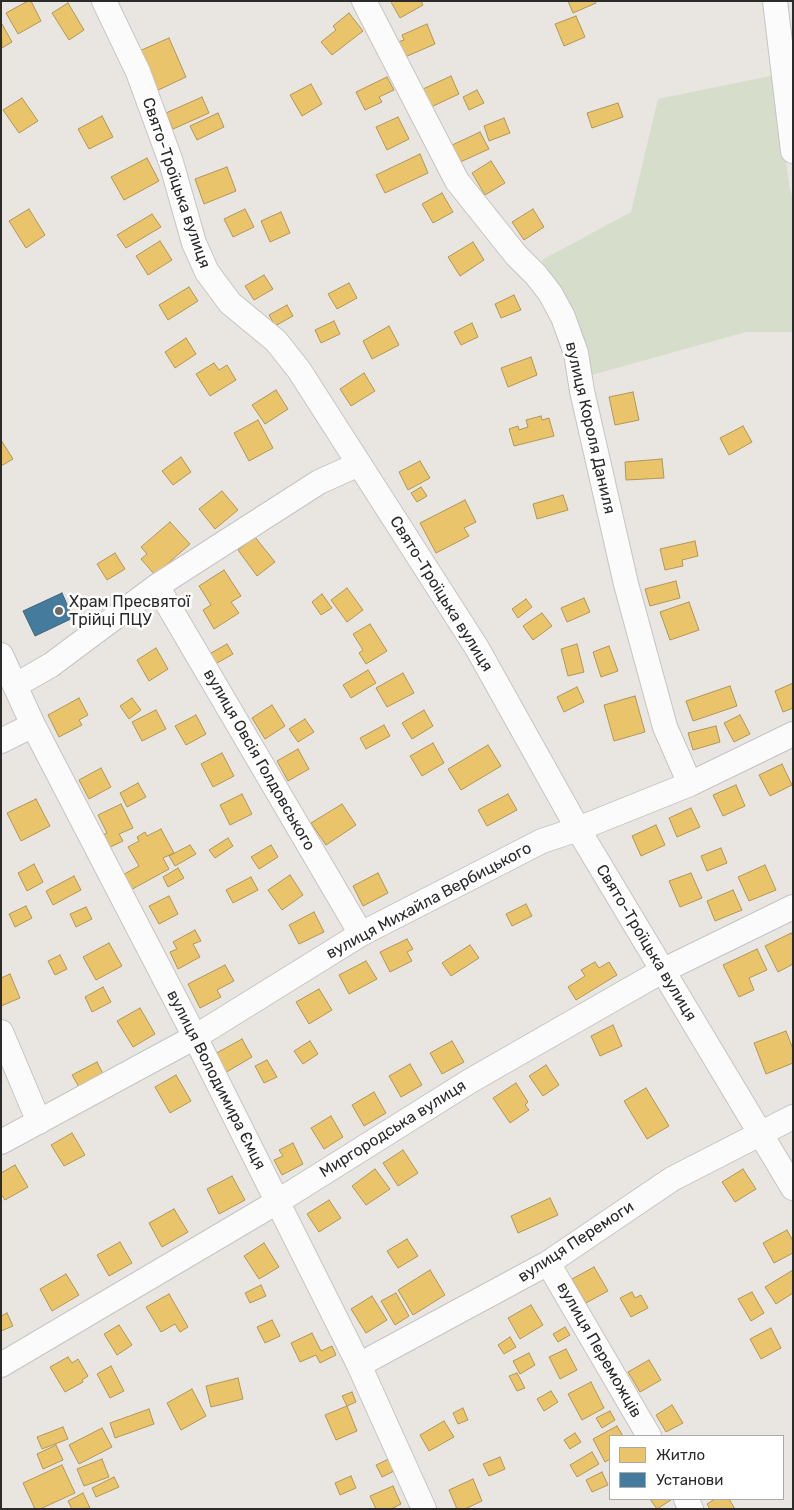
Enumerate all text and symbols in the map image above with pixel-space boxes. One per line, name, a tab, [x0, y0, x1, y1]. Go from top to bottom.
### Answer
street label: Свято-Троїцька вулиця	[138, 95, 214, 271]
street label: вулиця Короля Даниля	[561, 340, 619, 516]
street label: Свято-Троїцька вулиця	[385, 513, 497, 675]
place label: Храм Пресвятої Трійці ПЦУ	[69, 592, 190, 630]
marker: Храм Пресвятої Трійці ПЦУ	[53, 605, 65, 617]
street label: вулиця Овсія Голдовського	[199, 666, 319, 854]
street label: вулиця Михайла Вербицького	[323, 839, 535, 963]
street label: Свято-Троїцька вулиця	[592, 861, 700, 1025]
street label: вулиця Володимира Ємця	[162, 987, 270, 1173]
street label: Миргородська вулиця	[316, 1076, 470, 1182]
street label: вулиця Перемоги	[514, 1197, 638, 1287]
street label: вулиця Переможців	[552, 1279, 646, 1421]
legend	[609, 1435, 784, 1500]
text: Житло	[656, 1446, 705, 1464]
text: Установи	[656, 1471, 723, 1489]

